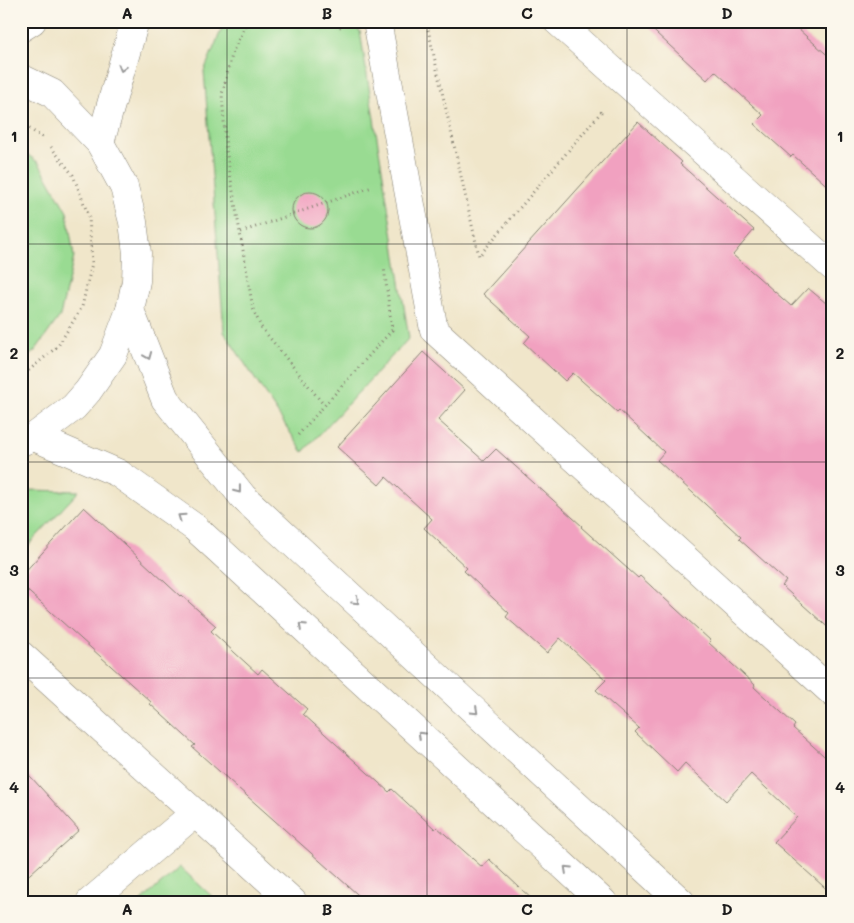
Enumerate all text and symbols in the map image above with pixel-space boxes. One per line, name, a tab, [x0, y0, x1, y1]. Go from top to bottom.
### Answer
text: A	[121, 2, 133, 23]
text: B	[322, 2, 332, 23]
text: C	[521, 2, 533, 23]
text: D	[721, 2, 733, 23]
one-way arrow	[117, 64, 127, 72]
text: 1	[10, 125, 18, 146]
text: 1	[836, 125, 844, 146]
text: 2	[10, 342, 19, 363]
text: 2	[836, 342, 845, 363]
one-way arrow	[143, 351, 153, 359]
one-way arrow	[232, 484, 241, 493]
one-way arrow	[177, 514, 186, 523]
text: 3	[9, 559, 19, 580]
text: 3	[835, 559, 845, 580]
one-way arrow	[350, 595, 359, 604]
one-way arrow	[298, 622, 307, 631]
one-way arrow	[470, 705, 479, 714]
one-way arrow	[418, 732, 427, 741]
text: 4	[9, 776, 19, 797]
text: 4	[835, 776, 845, 797]
one-way arrow	[563, 866, 572, 875]
text: A	[121, 898, 133, 919]
text: B	[322, 898, 332, 919]
text: C	[521, 898, 533, 919]
text: D	[721, 898, 733, 919]

